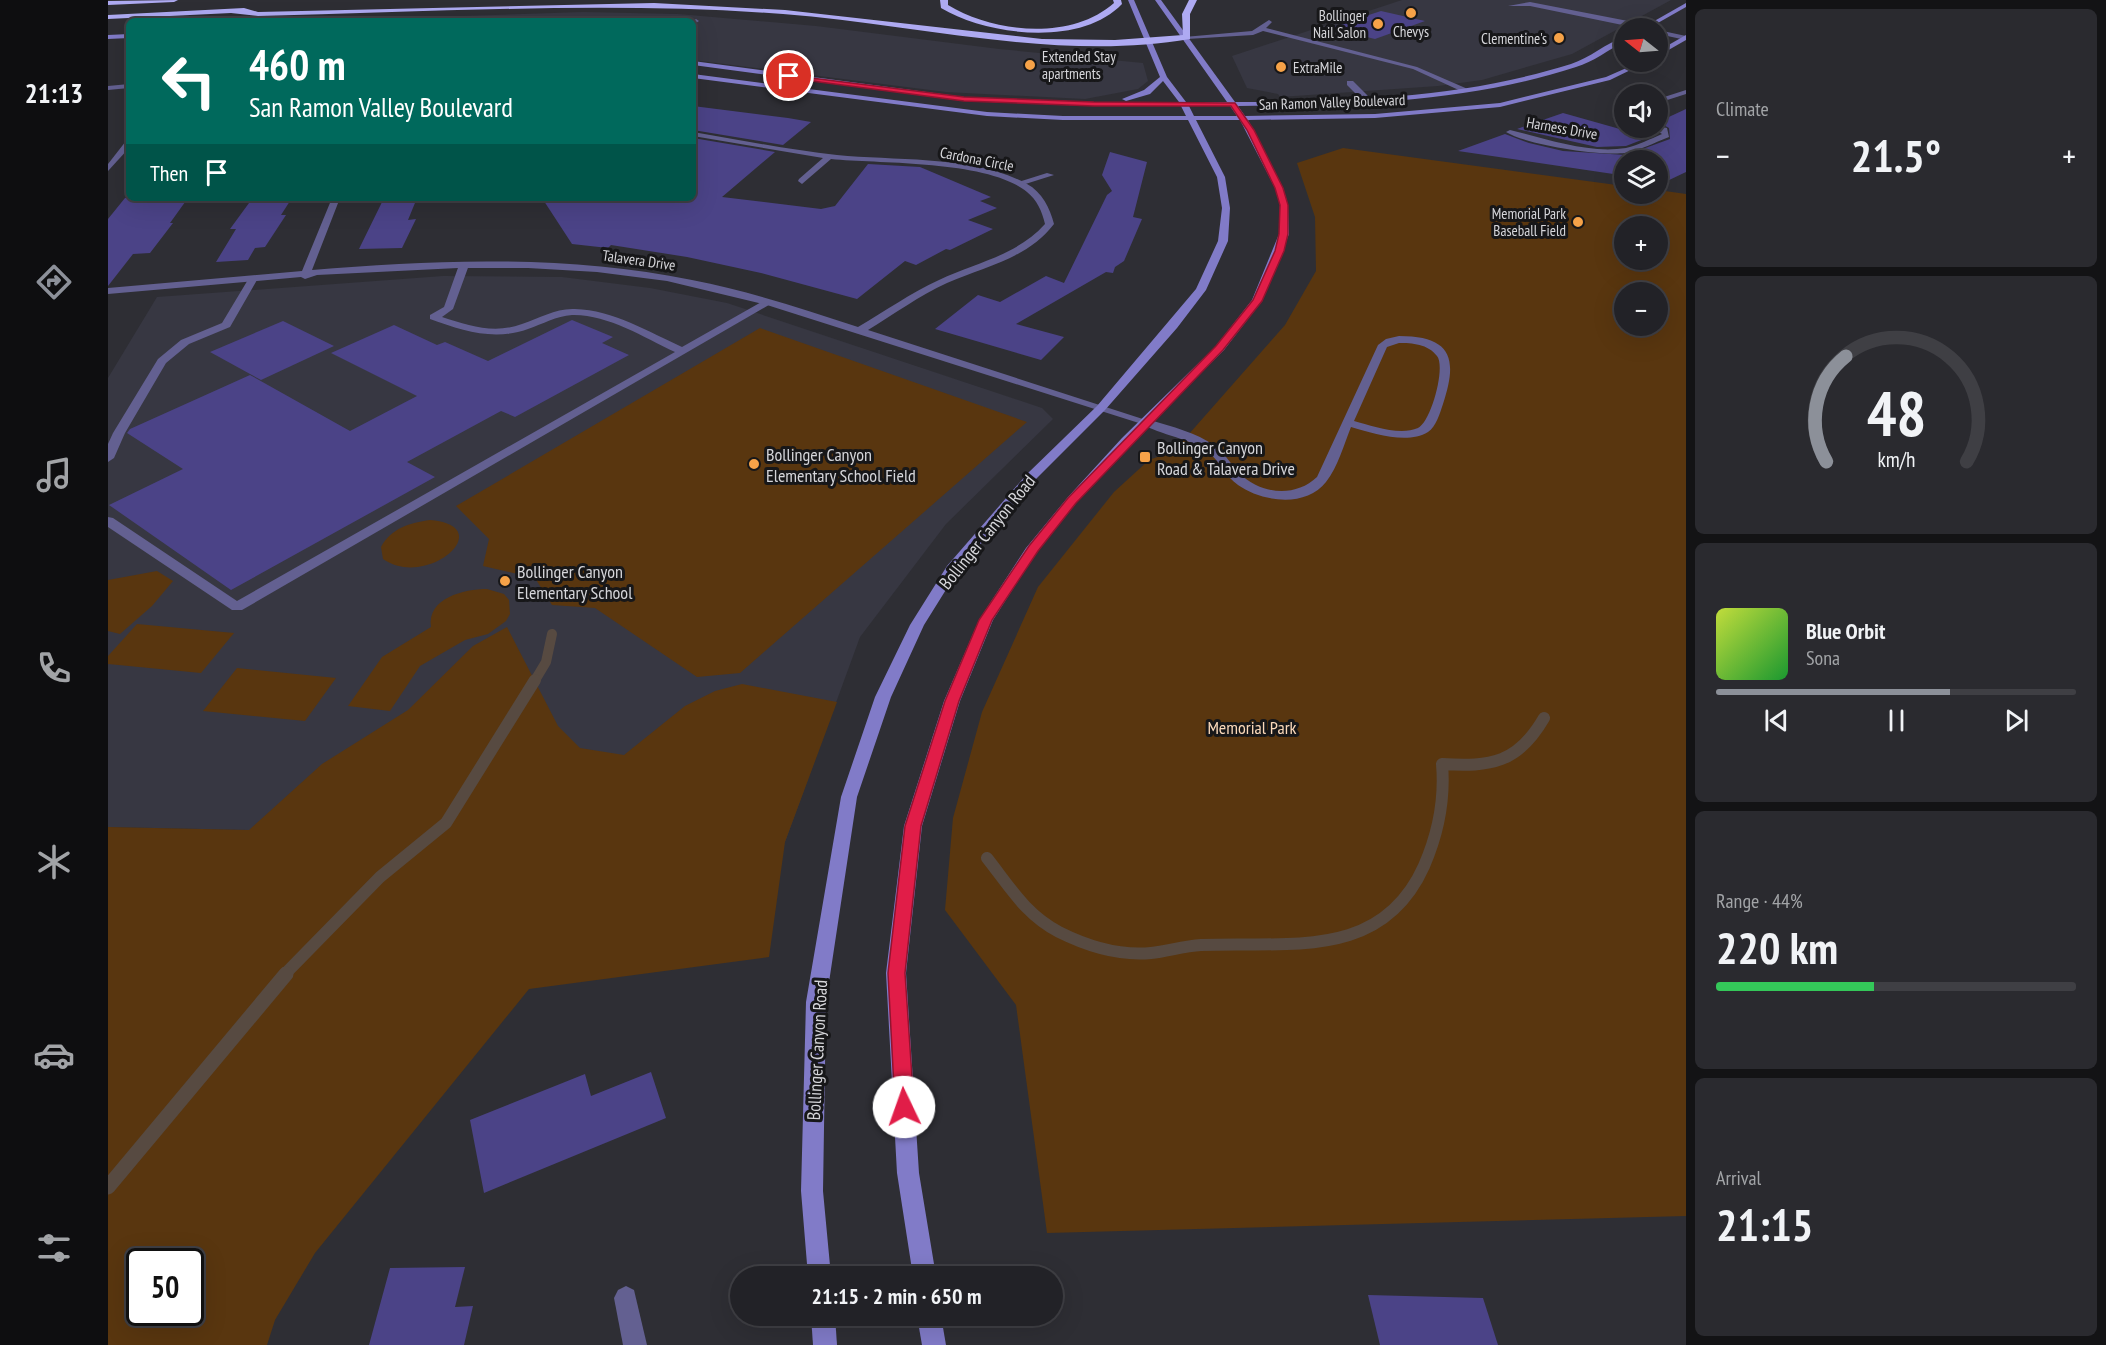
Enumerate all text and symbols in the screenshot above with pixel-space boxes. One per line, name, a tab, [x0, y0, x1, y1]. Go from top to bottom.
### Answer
place label: Bollinger Nail Salon	[1313, 6, 1367, 42]
marker: Chevys	[1404, 6, 1418, 20]
marker: Bollinger Nail Salon	[1371, 17, 1385, 31]
north arrow	[1614, 18, 1668, 72]
map controls	[1614, 18, 1668, 336]
place label: Chevys	[1393, 22, 1429, 41]
place label: Clementine's	[1481, 29, 1547, 48]
marker: Clementine's	[1552, 31, 1566, 45]
text: 460 m	[249, 37, 346, 92]
icon: left	[150, 42, 228, 120]
place label: Extended Stay apartments	[1042, 47, 1116, 83]
pin	[763, 50, 814, 101]
marker: Extended Stay apartments	[1023, 58, 1037, 72]
place label: ExtraMile	[1293, 58, 1342, 77]
icon: arrive	[772, 59, 805, 92]
marker: ExtraMile	[1274, 60, 1288, 74]
text: 21:13	[25, 76, 83, 110]
button: sound	[1614, 84, 1668, 138]
text: San Ramon Valley Boulevard	[249, 90, 513, 124]
street label: San Ramon Valley Boulevard	[1258, 90, 1406, 114]
text: Climate	[1716, 96, 1769, 122]
street label: Harness Drive	[1525, 112, 1599, 144]
text: 21.5°	[1851, 126, 1941, 184]
text: −	[1716, 134, 1730, 177]
text: +	[2062, 134, 2076, 177]
street label: Cardona Circle	[938, 143, 1016, 175]
button: layers	[1614, 150, 1668, 204]
icon: arrive	[200, 156, 233, 189]
text: Then	[150, 159, 188, 187]
place label: Memorial Park Baseball Field	[1492, 204, 1566, 240]
marker: Memorial Park Baseball Field	[1571, 215, 1585, 229]
button: +	[1614, 216, 1668, 270]
street label: Talavera Drive	[601, 245, 677, 275]
icon: directions	[33, 261, 75, 303]
button: −	[1614, 282, 1668, 336]
text: 48	[1866, 372, 1926, 453]
place label: Bollinger Canyon Road & Talavera Drive	[1157, 436, 1295, 480]
place label: Bollinger Canyon Elementary School Field	[766, 443, 916, 487]
text: km/h	[1877, 446, 1915, 474]
marker: Bollinger Canyon Road & Talavera Drive	[1138, 450, 1152, 464]
icon: music	[33, 454, 75, 496]
marker: Bollinger Canyon Elementary School Field	[747, 457, 761, 471]
street label: Bollinger Canyon Road	[934, 470, 1040, 594]
place label: Bollinger Canyon Elementary School	[517, 560, 633, 604]
marker: Bollinger Canyon Elementary School	[498, 574, 512, 588]
text: Blue Orbit	[1806, 617, 1885, 645]
text: Sona	[1806, 645, 1840, 671]
icon: phone	[33, 647, 75, 689]
icon: previous	[1760, 704, 1793, 737]
icon: pause	[1880, 704, 1913, 737]
icon: next	[2000, 704, 2033, 737]
park label: Memorial Park	[1207, 716, 1297, 739]
icon: climate	[33, 841, 75, 883]
text: Range · 44%	[1716, 888, 1803, 914]
text: 220 km	[1716, 918, 1838, 976]
street label: Bollinger Canyon Road	[802, 979, 832, 1121]
icon: car	[33, 1034, 75, 1076]
position arrow	[872, 1075, 936, 1139]
text: Arrival	[1716, 1165, 1761, 1191]
text: 21:15	[1716, 1195, 1813, 1253]
icon: filters	[33, 1227, 75, 1269]
speed limit sign: 50	[126, 1248, 204, 1326]
text: 21:15 · 2 min · 650 m	[811, 1282, 982, 1310]

